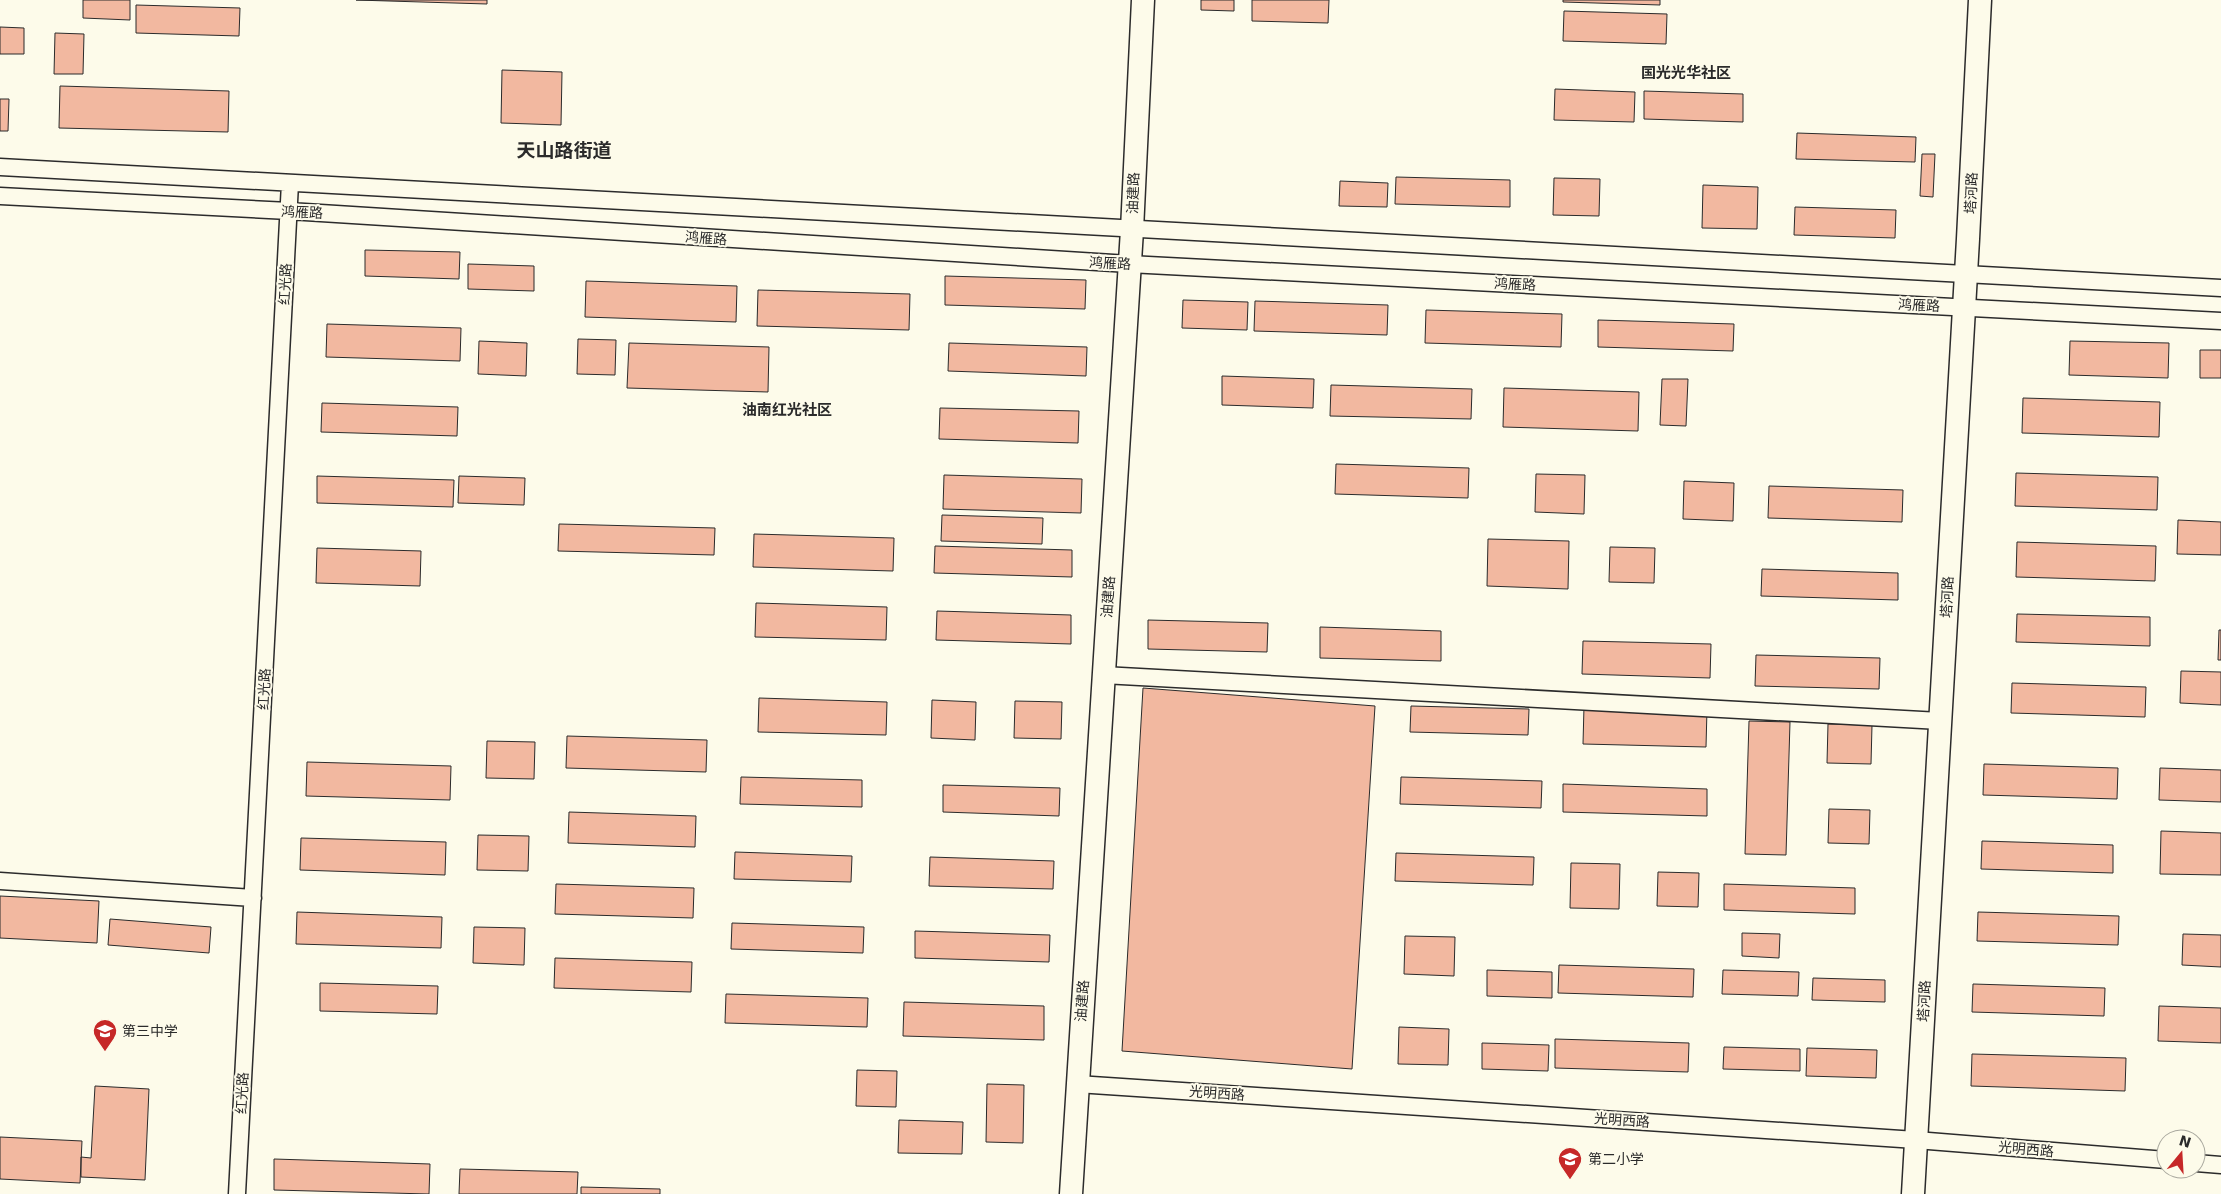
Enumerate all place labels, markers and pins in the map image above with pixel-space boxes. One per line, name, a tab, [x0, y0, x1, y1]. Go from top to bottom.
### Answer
school or university icon: 第三中学	[92, 1018, 118, 1052]
place label: 第三中学	[122, 1023, 178, 1039]
school or university icon: 第二小学	[1557, 1146, 1583, 1180]
place label: 第二小学	[1588, 1151, 1644, 1167]

